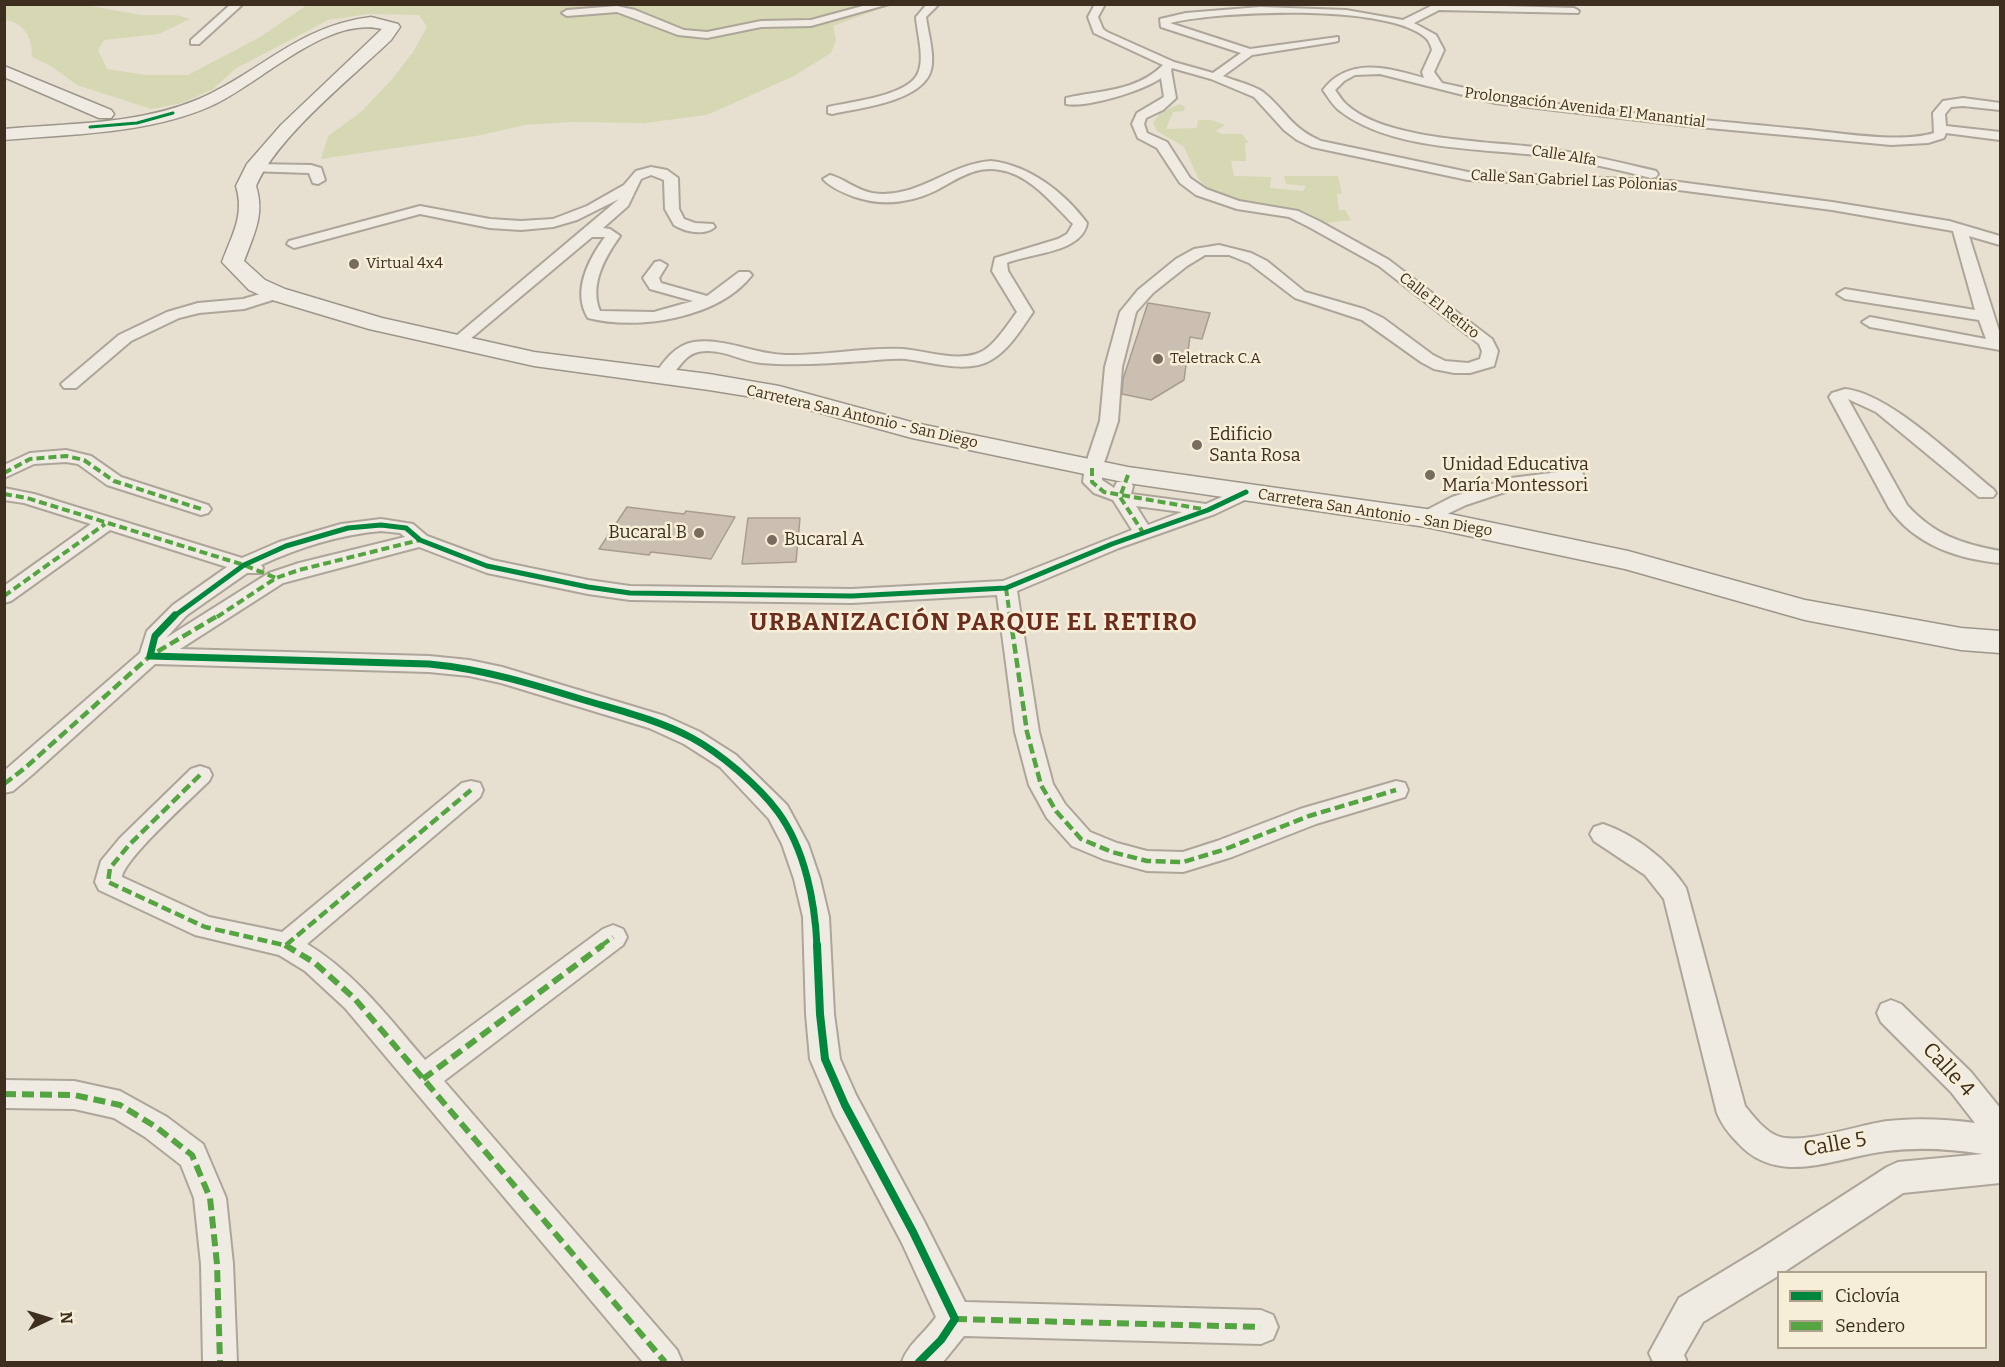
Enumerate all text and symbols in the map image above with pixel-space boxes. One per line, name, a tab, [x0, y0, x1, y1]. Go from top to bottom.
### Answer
street label: Prolongación Avenida El Manantial	[1464, 84, 1706, 132]
street label: Calle Alfa	[1530, 142, 1598, 170]
street label: Calle San Gabriel Las Polonias	[1470, 167, 1678, 195]
place label: Virtual 4x4	[366, 255, 443, 273]
marker: Virtual 4x4	[347, 257, 361, 271]
street label: Calle El Retiro	[1395, 269, 1483, 343]
place label: Teletrack C.A	[1170, 350, 1261, 368]
marker: Teletrack C.A	[1151, 352, 1165, 366]
street label: Carretera San Antonio - San Diego	[744, 382, 980, 452]
place label: Edificio Santa Rosa	[1209, 424, 1301, 466]
marker: Edificio Santa Rosa	[1190, 438, 1204, 452]
place label: Unidad Educativa María Montessori	[1442, 454, 1589, 496]
marker: Unidad Educativa María Montessori	[1423, 468, 1437, 482]
street label: Carretera San Antonio - San Diego	[1256, 486, 1494, 540]
place label: Bucaral B	[608, 522, 687, 544]
marker: Bucaral B	[692, 526, 706, 540]
place label: Bucaral A	[784, 529, 864, 551]
marker: Bucaral A	[765, 533, 779, 547]
district label: URBANIZACIÓN PARQUE EL RETIRO	[750, 609, 1198, 637]
street label: Calle 4	[1917, 1038, 1979, 1102]
street label: Calle 5	[1801, 1127, 1869, 1163]
legend	[1777, 1271, 1987, 1349]
text: Ciclovía	[1835, 1285, 1900, 1307]
north arrow	[18, 1289, 78, 1349]
text: N	[57, 1311, 76, 1325]
text: Sendero	[1835, 1315, 1905, 1337]

